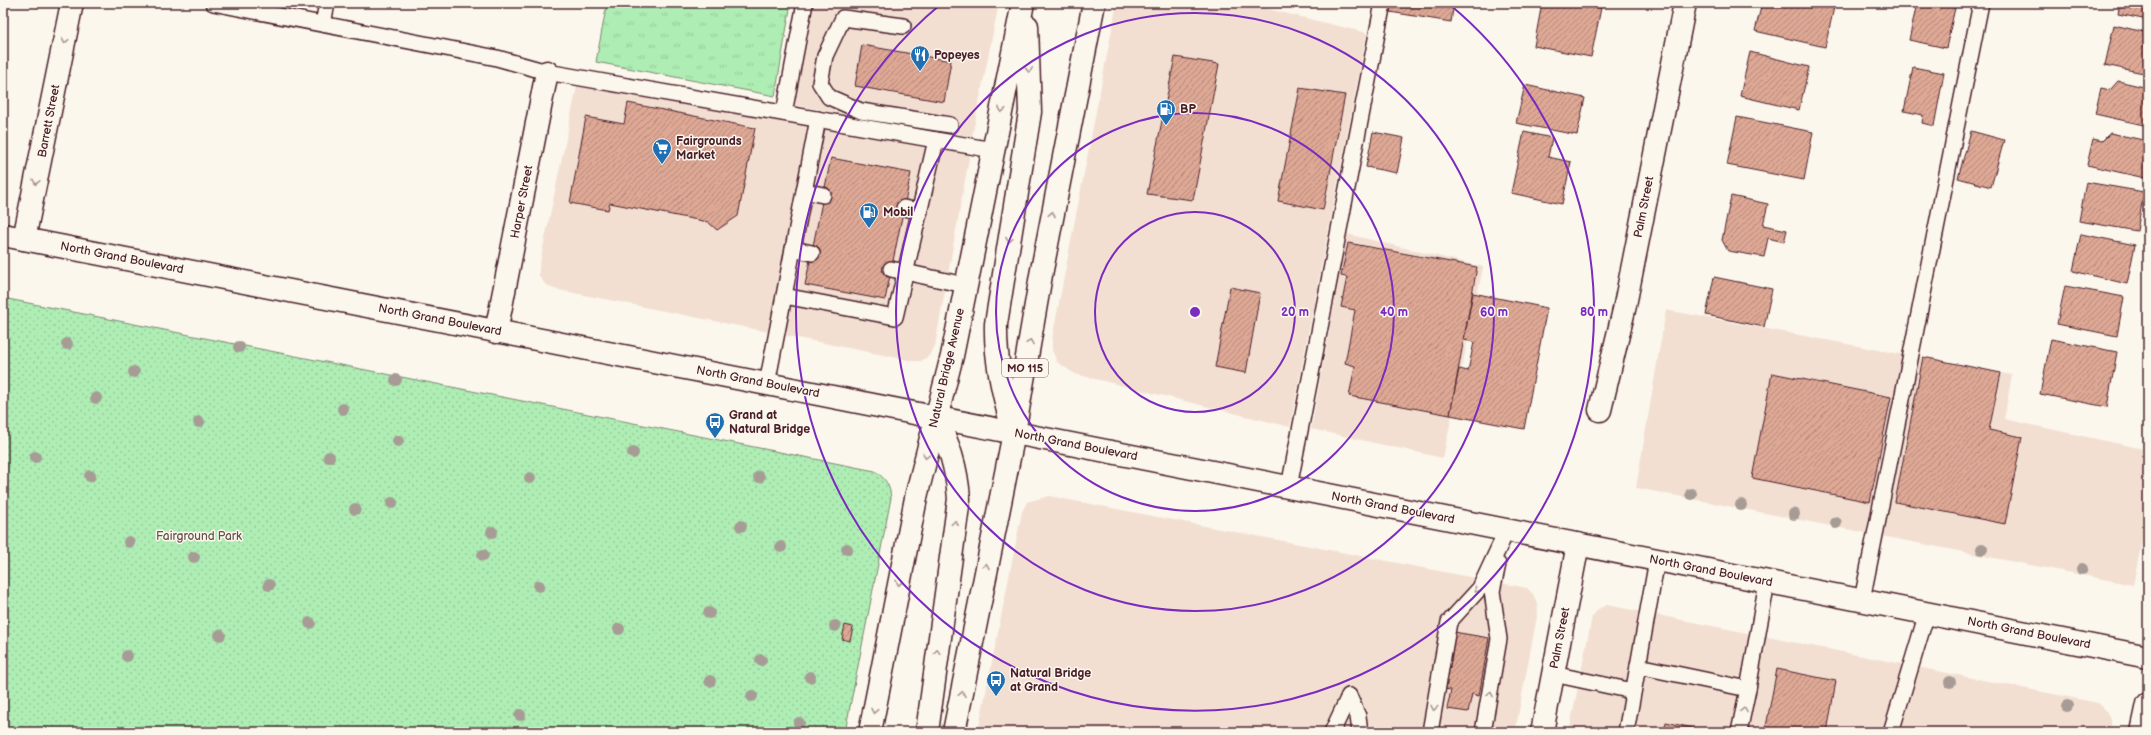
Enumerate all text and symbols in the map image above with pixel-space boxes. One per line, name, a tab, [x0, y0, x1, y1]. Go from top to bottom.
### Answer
one-way arrow	[61, 38, 69, 44]
restaurant icon: Popeyes	[909, 44, 931, 72]
place label: Popeyes	[934, 48, 980, 63]
one-way arrow	[1024, 67, 1033, 73]
street label: Barrett Street	[35, 83, 63, 159]
fuel station icon: BP	[1155, 98, 1177, 126]
place label: BP	[1180, 102, 1196, 117]
one-way arrow	[998, 107, 1006, 113]
place label: Fairgrounds Market	[676, 134, 742, 163]
supermarket icon: Fairgrounds Market	[651, 137, 673, 165]
street label: Harper Street	[508, 164, 537, 240]
street label: Palm Street	[1631, 175, 1657, 239]
one-way arrow	[32, 179, 41, 185]
fuel station icon: Mobil	[858, 201, 880, 229]
place label: Mobil	[883, 205, 913, 220]
one-way arrow	[1048, 211, 1056, 217]
one-way arrow	[1005, 237, 1014, 243]
street label: North Grand Boulevard	[59, 239, 185, 277]
street label: North Grand Boulevard	[377, 301, 503, 339]
centre of rings	[1188, 305, 1202, 319]
text: 20 m	[1281, 305, 1309, 320]
text: 40 m	[1380, 305, 1408, 320]
text: 60 m	[1480, 305, 1508, 320]
text: 80 m	[1580, 305, 1608, 320]
street label: Natural Bridge Avenue	[926, 307, 968, 429]
one-way arrow	[1025, 339, 1033, 345]
road number: MO 115	[1002, 359, 1048, 377]
street label: North Grand Boulevard	[695, 363, 821, 401]
place label: Grand at Natural Bridge	[729, 408, 810, 437]
bus stop icon: Grand at Natural Bridge	[704, 411, 726, 439]
street label: North Grand Boulevard	[1013, 426, 1139, 464]
one-way arrow	[922, 453, 930, 459]
street label: North Grand Boulevard	[1330, 489, 1456, 527]
one-way arrow	[950, 520, 959, 526]
park label: Fairground Park	[156, 529, 242, 544]
street label: North Grand Boulevard	[1648, 552, 1774, 590]
one-way arrow	[982, 563, 990, 569]
one-way arrow	[895, 580, 904, 586]
one-way arrow	[1475, 586, 1482, 593]
street label: Palm Street	[1547, 606, 1573, 670]
street label: North Grand Boulevard	[1966, 614, 2092, 652]
one-way arrow	[932, 649, 941, 655]
place label: Natural Bridge at Grand	[1010, 666, 1091, 695]
bus stop icon: Natural Bridge at Grand	[985, 669, 1007, 697]
one-way arrow	[957, 691, 965, 697]
one-way arrow	[1486, 691, 1494, 697]
one-way arrow	[1430, 705, 1439, 711]
one-way arrow	[870, 707, 878, 714]
one-way arrow	[1739, 707, 1747, 713]

